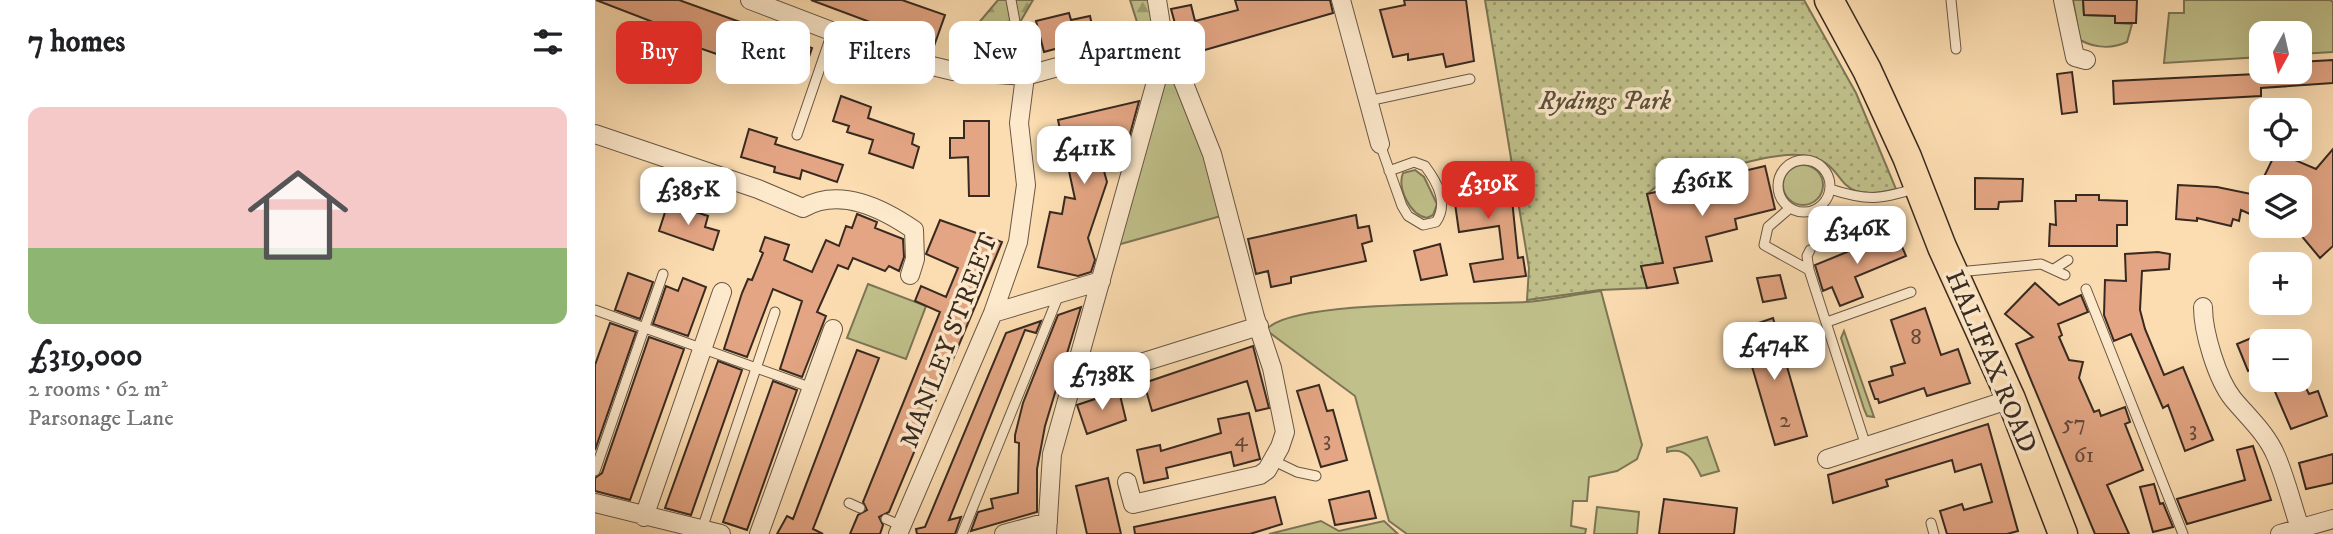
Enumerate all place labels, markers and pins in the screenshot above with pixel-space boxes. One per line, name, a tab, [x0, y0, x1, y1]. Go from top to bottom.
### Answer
pin: £411K	[1035, 127, 1133, 186]
pin: £361K	[1653, 158, 1751, 218]
pin: £319K	[1439, 162, 1537, 221]
pin: £385K	[639, 168, 737, 227]
pin: £346K	[1808, 206, 1906, 266]
pin: £474K	[1725, 322, 1823, 382]
pin: £738K	[1053, 352, 1151, 412]

